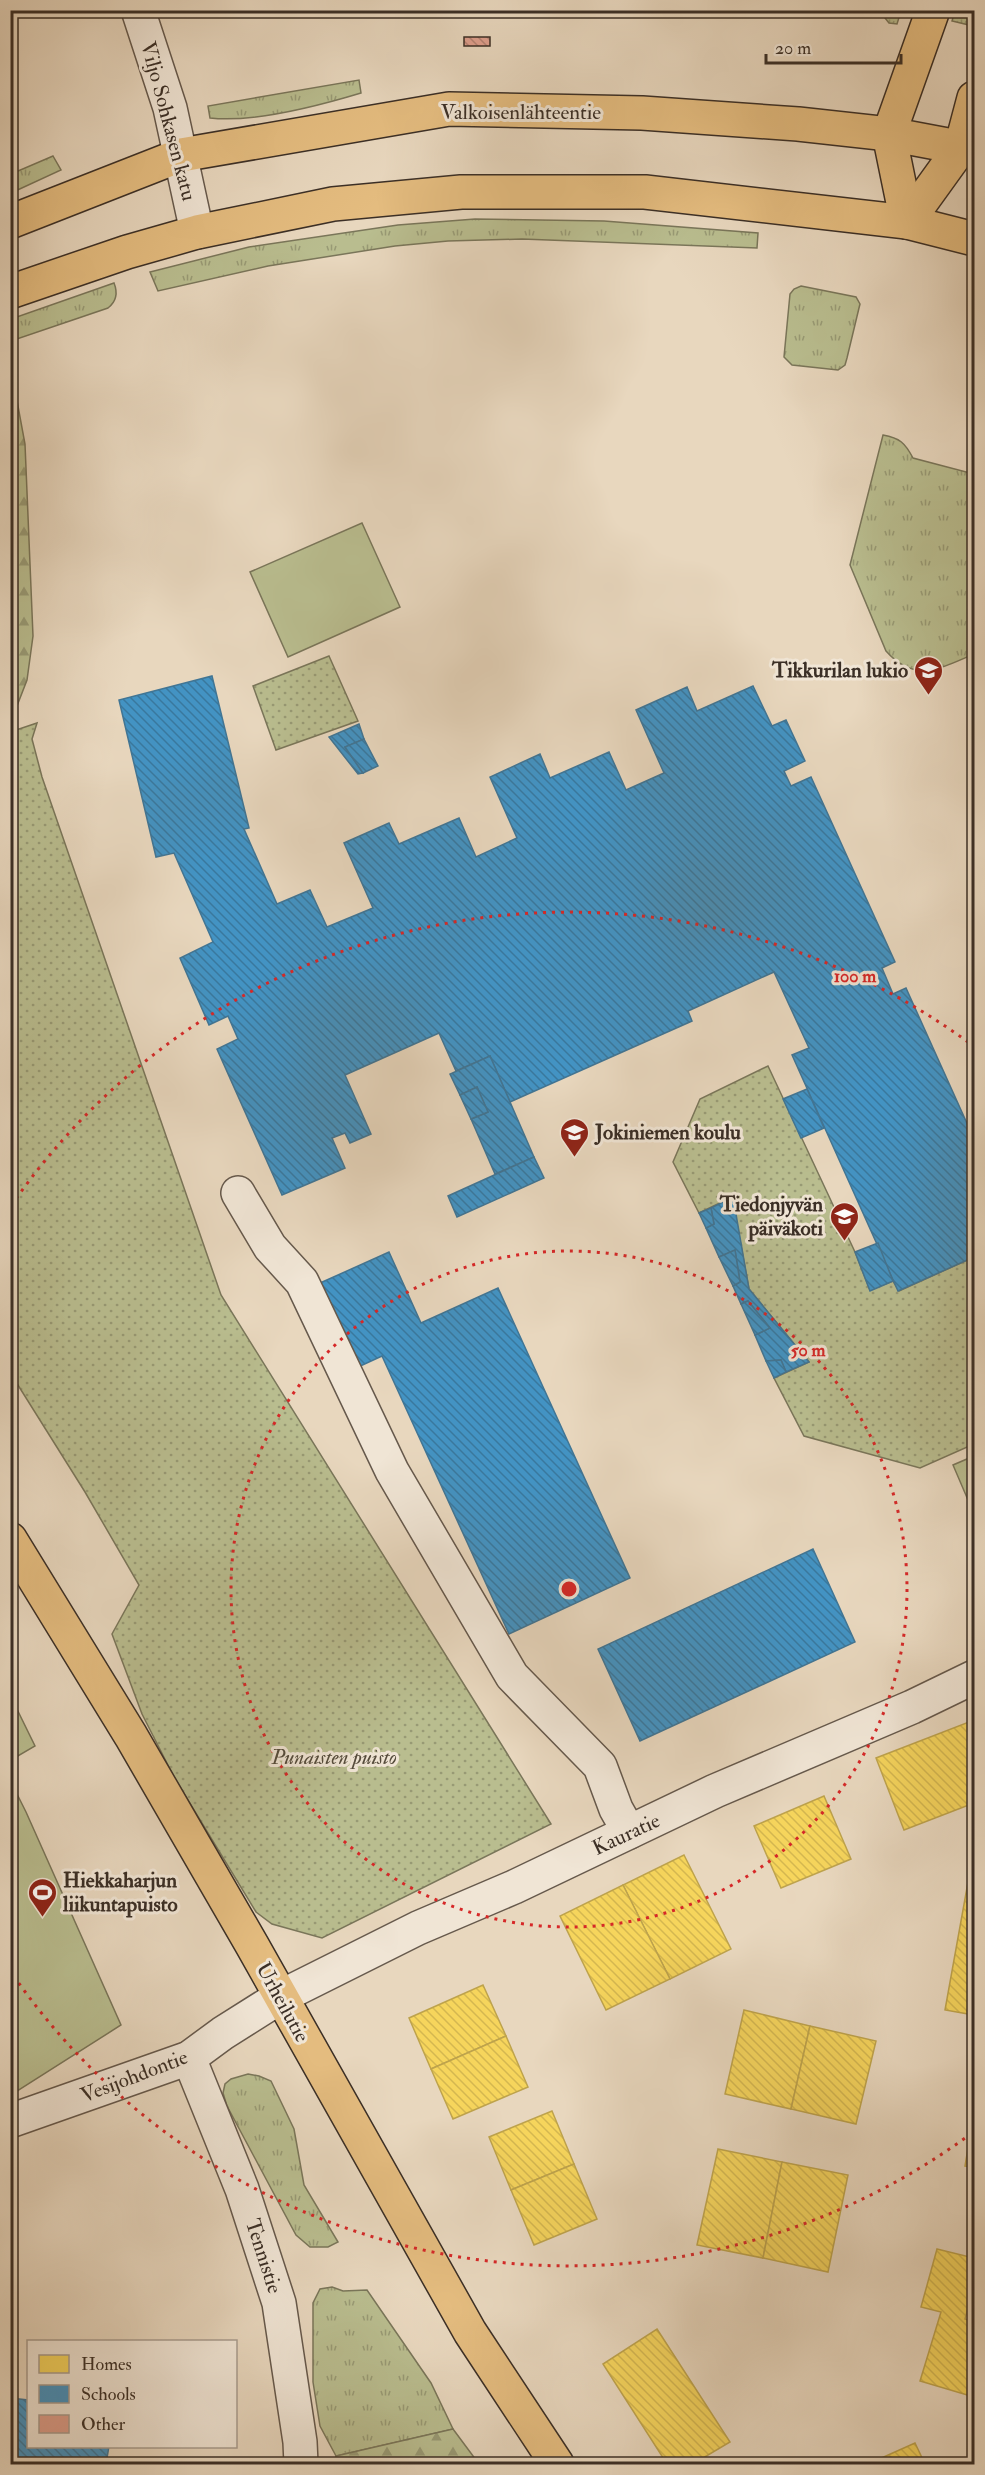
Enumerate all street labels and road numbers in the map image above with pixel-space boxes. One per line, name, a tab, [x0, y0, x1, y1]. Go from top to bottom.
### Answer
street label: Viljo Sohkasen katu	[134, 39, 203, 204]
street label: Valkoisenlähteentie	[441, 99, 601, 126]
street label: Kauratie	[588, 1807, 665, 1862]
street label: Urheilutie	[250, 1957, 316, 2047]
street label: Vesijohdontie	[77, 2044, 192, 2109]
street label: Tennistie	[239, 2215, 288, 2297]

